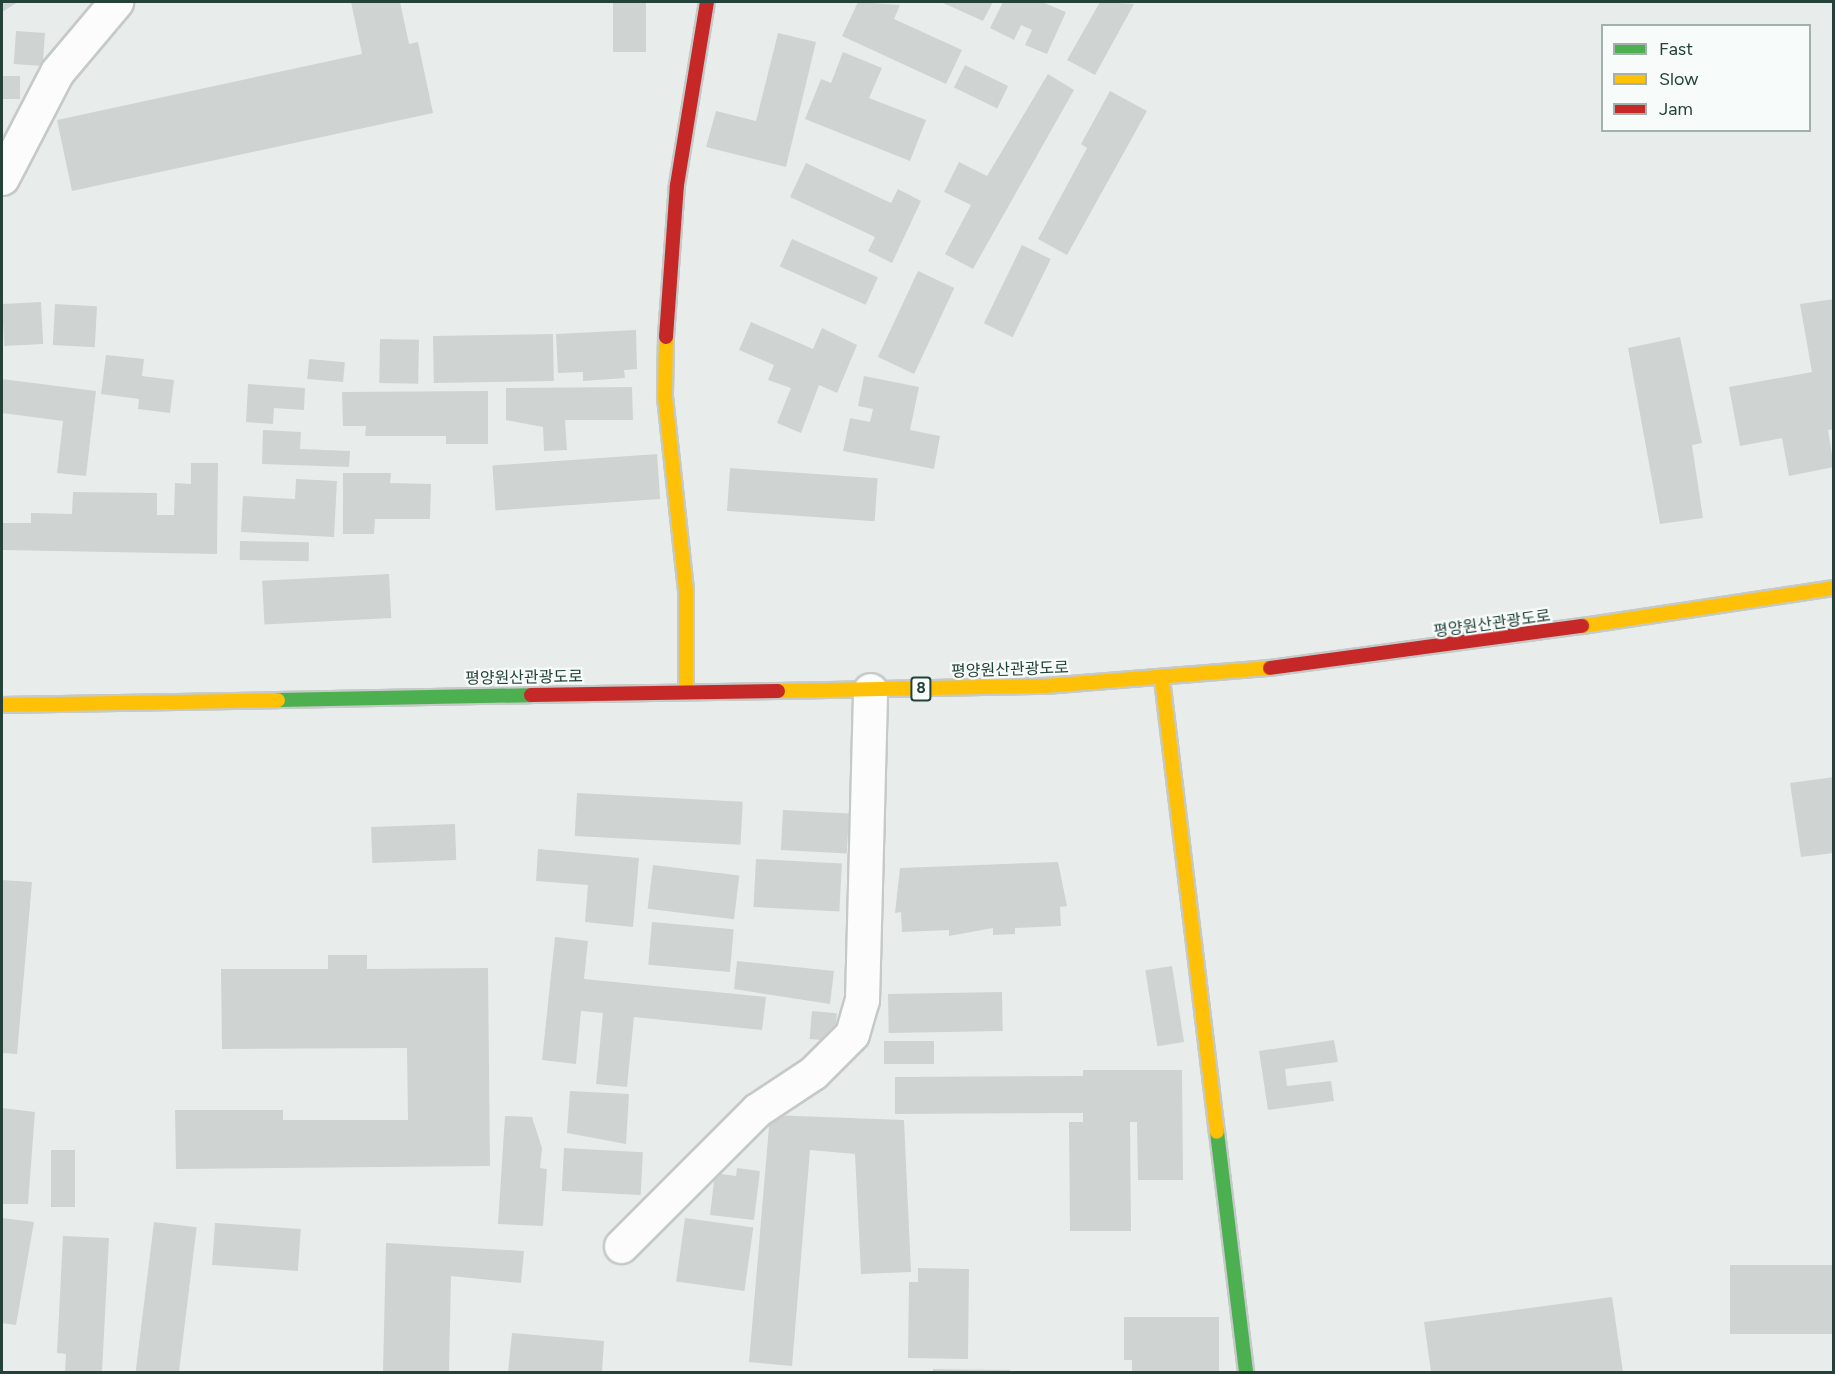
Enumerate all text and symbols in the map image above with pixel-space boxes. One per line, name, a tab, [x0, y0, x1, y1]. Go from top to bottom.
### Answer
legend	[1601, 24, 1811, 132]
text: Fast	[1659, 38, 1693, 60]
text: Slow	[1659, 68, 1698, 90]
text: Jam	[1659, 98, 1693, 120]
street label: 평양원산관광도로	[1432, 606, 1552, 642]
street label: 평양원산관광도로	[951, 658, 1069, 682]
street label: 평양원산관광도로	[465, 667, 583, 689]
road number: 8	[909, 677, 933, 701]

